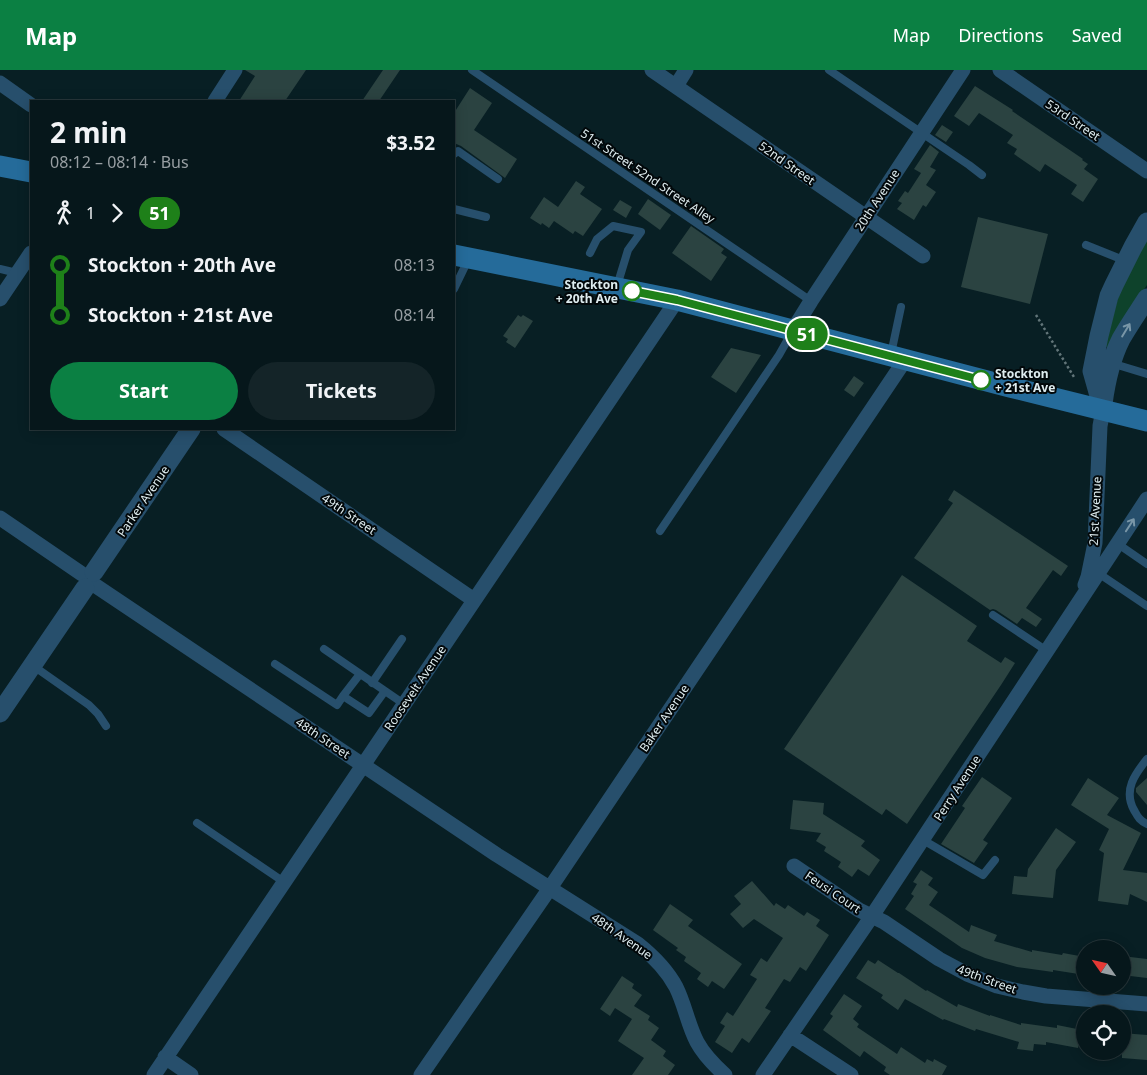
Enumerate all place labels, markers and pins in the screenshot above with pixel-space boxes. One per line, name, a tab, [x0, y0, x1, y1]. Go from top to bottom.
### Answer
place label: Stockton + 20th Ave	[556, 276, 618, 307]
marker: Stockton + 20th Ave	[622, 281, 642, 301]
place label: Stockton + 21st Ave	[995, 365, 1055, 396]
marker: Stockton + 21st Ave	[971, 370, 991, 390]

